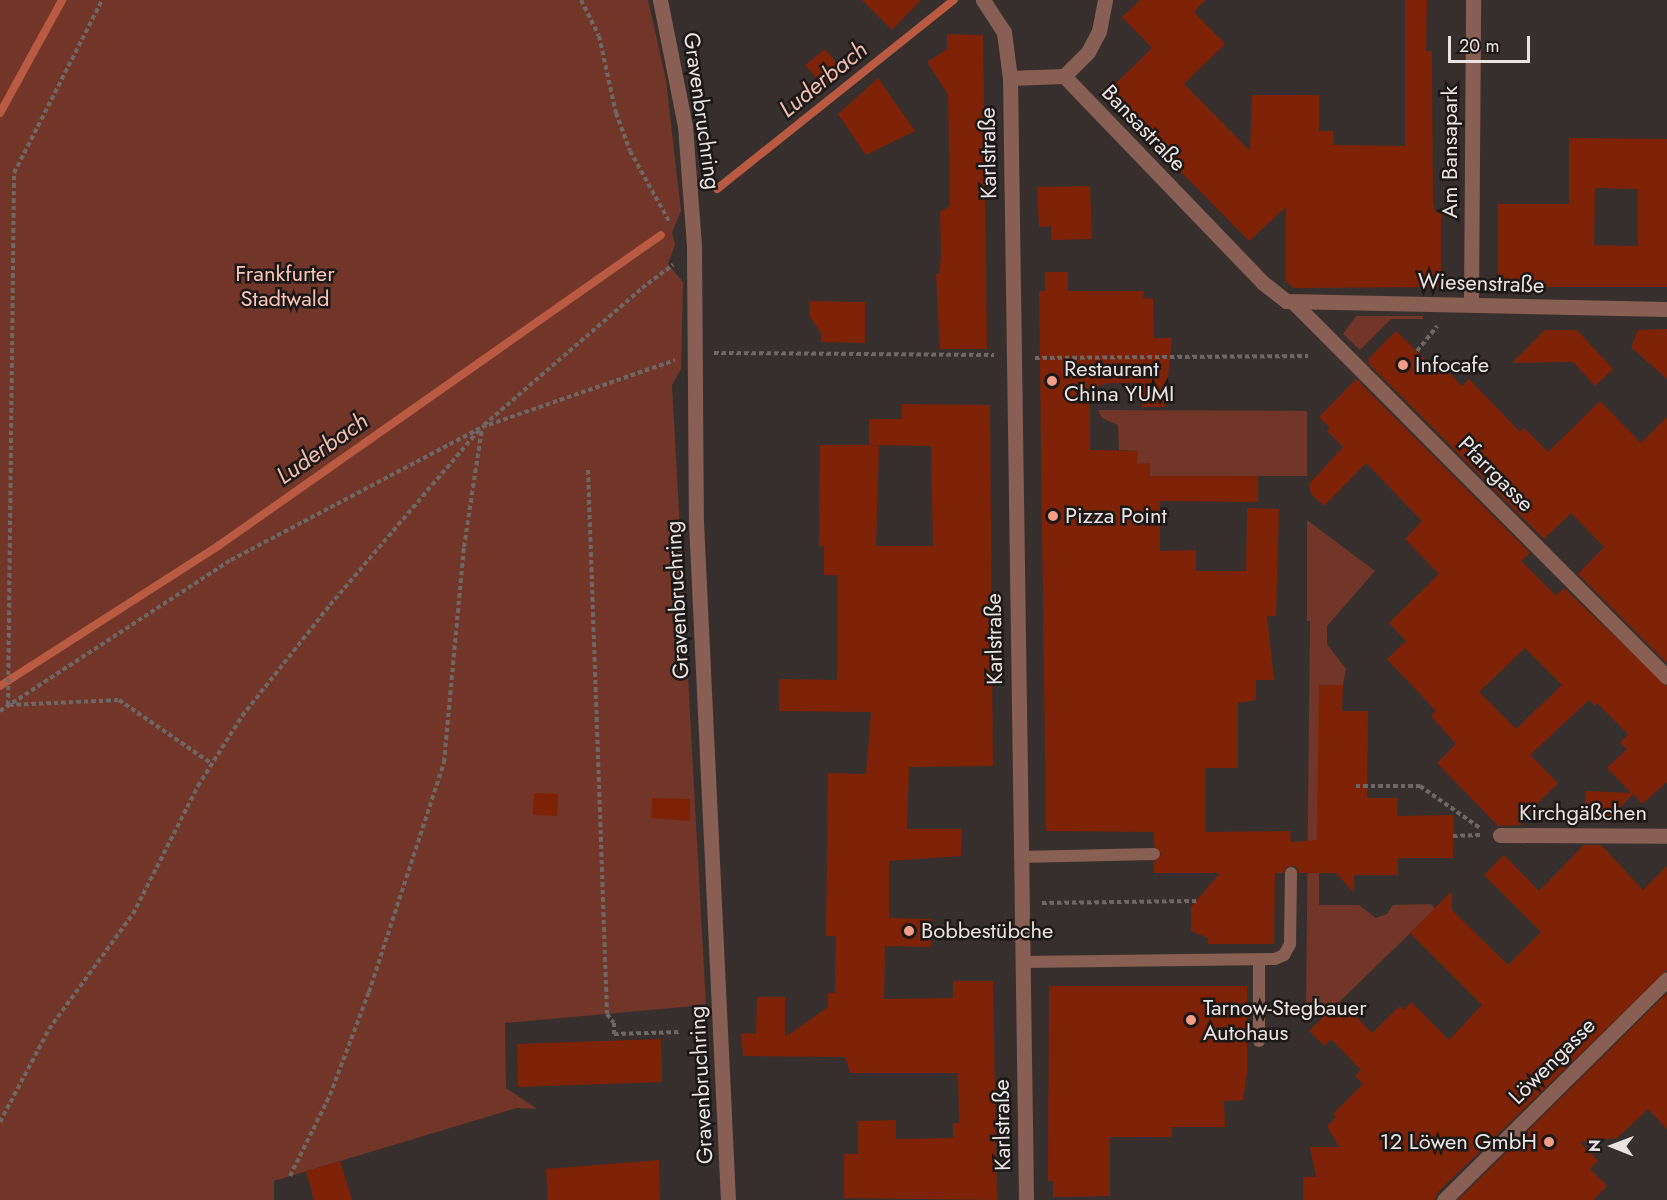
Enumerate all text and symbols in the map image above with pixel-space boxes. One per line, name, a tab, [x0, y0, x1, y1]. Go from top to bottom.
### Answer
scale bar	[1451, 24, 1534, 62]
street label: Gravenbruchring	[678, 31, 726, 191]
text: 20 m	[1459, 33, 1499, 59]
water label: Luderbach	[773, 35, 873, 123]
street label: Bansastraße	[1096, 79, 1192, 177]
street label: Am Bansapark	[1437, 86, 1463, 218]
street label: Karlstraße	[974, 107, 1002, 199]
park label: Frankfurter Stadtwald	[235, 260, 335, 312]
street label: Wiesenstraße	[1417, 268, 1545, 298]
place label: Infocafe	[1415, 352, 1489, 378]
place label: Restaurant China YUMI	[1064, 355, 1174, 406]
marker: Infocafe	[1396, 358, 1410, 372]
marker: Restaurant China YUMI	[1045, 374, 1059, 388]
water label: Luderbach	[271, 406, 373, 490]
street label: Pfarrgasse	[1453, 431, 1539, 517]
place label: Pizza Point	[1065, 503, 1167, 529]
marker: Pizza Point	[1046, 509, 1060, 523]
street label: Gravenbruchring	[660, 520, 694, 680]
street label: Karlstraße	[980, 593, 1008, 685]
street label: Kirchgäßchen	[1519, 800, 1647, 826]
place label: Bobbestübche	[921, 918, 1053, 944]
marker: Bobbestübche	[902, 924, 916, 938]
place label: Tarnow-Stegbauer Autohaus	[1203, 994, 1367, 1046]
street label: Gravenbruchring	[684, 1005, 718, 1165]
street label: Löwengasse	[1503, 1012, 1601, 1110]
marker: Tarnow-Stegbauer Autohaus	[1184, 1013, 1198, 1027]
street label: Karlstraße	[988, 1079, 1016, 1171]
north arrow	[1583, 1116, 1643, 1176]
place label: 12 Löwen GmbH	[1380, 1129, 1537, 1155]
marker: 12 Löwen GmbH	[1542, 1135, 1556, 1149]
text: N	[1583, 1139, 1606, 1152]

